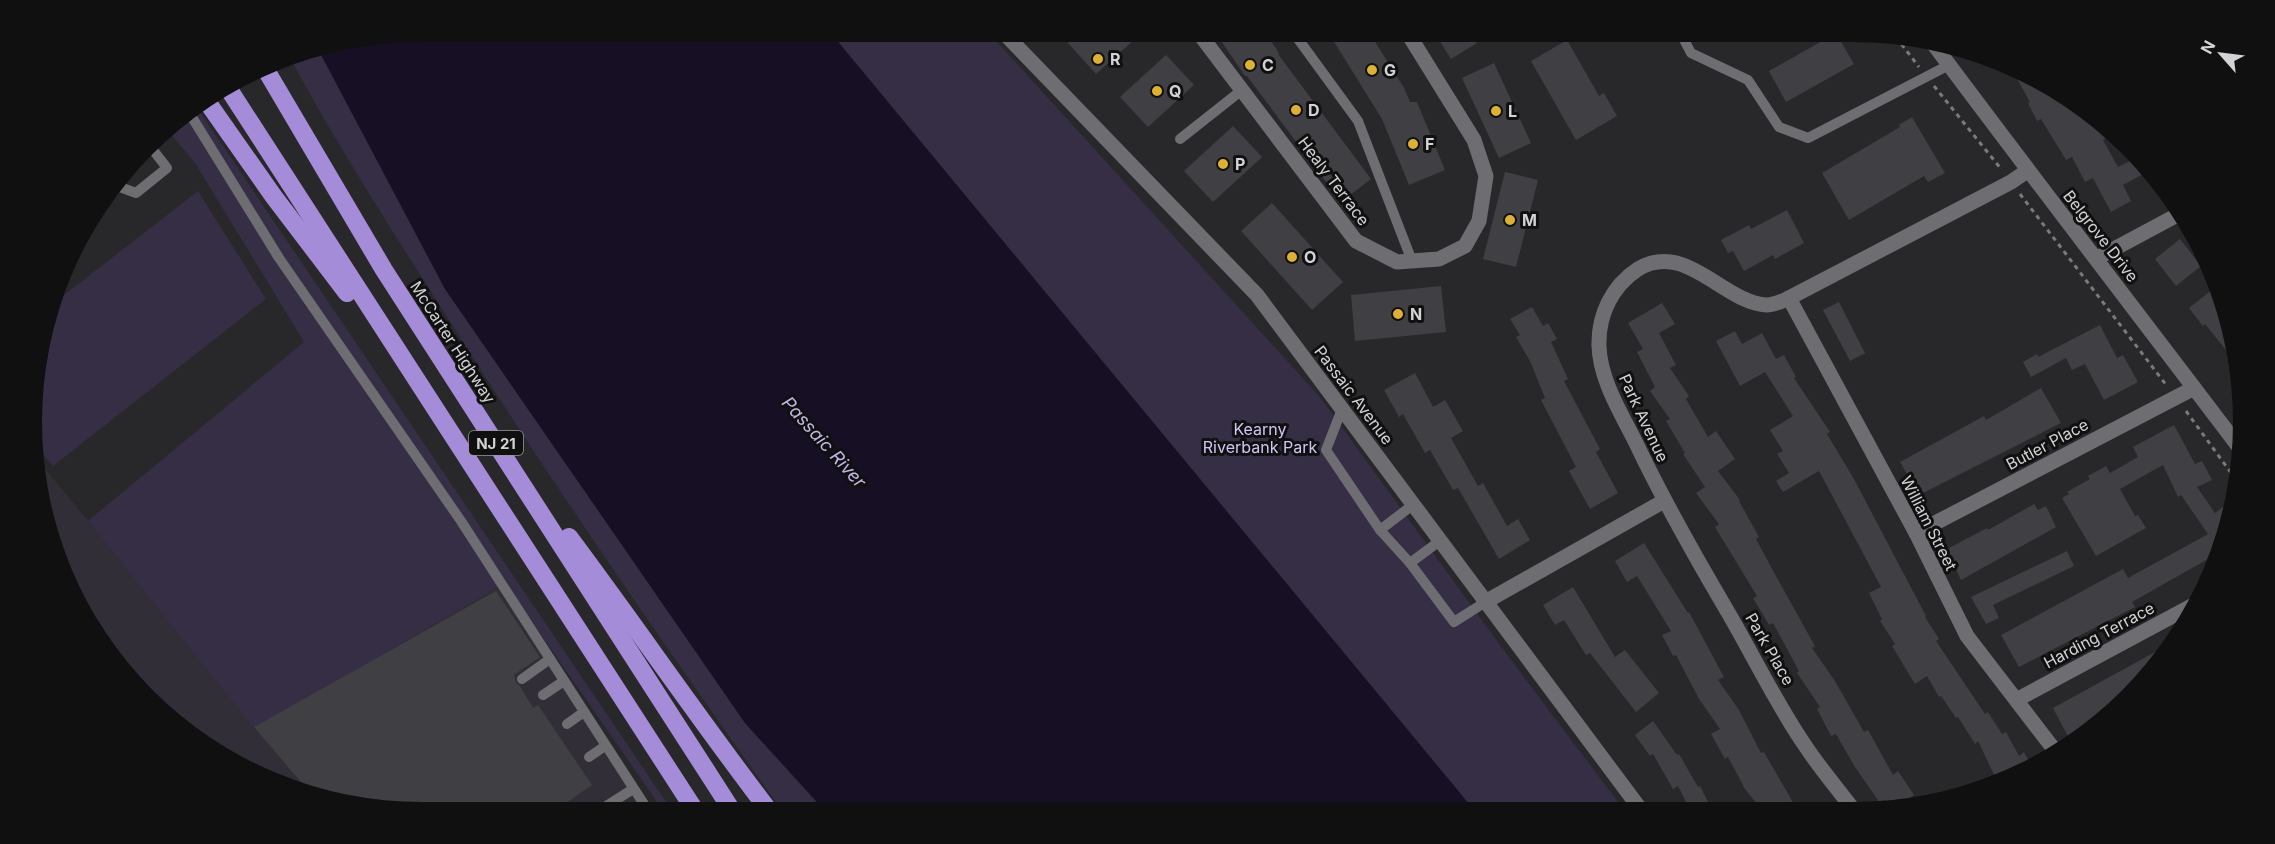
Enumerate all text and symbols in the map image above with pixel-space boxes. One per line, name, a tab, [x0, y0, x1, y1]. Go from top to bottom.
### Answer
north arrow	[2191, 24, 2251, 84]
text: N	[2196, 37, 2219, 57]
place label: R	[1110, 49, 1121, 69]
marker: R	[1091, 52, 1105, 66]
place label: C	[1262, 55, 1274, 75]
marker: C	[1243, 58, 1257, 72]
place label: G	[1384, 60, 1396, 80]
marker: G	[1365, 63, 1379, 77]
place label: Q	[1169, 81, 1181, 101]
marker: Q	[1150, 84, 1164, 98]
place label: D	[1308, 100, 1320, 120]
place label: L	[1508, 101, 1517, 121]
marker: D	[1289, 103, 1303, 117]
marker: L	[1489, 104, 1503, 118]
street label: Healy Terrace	[1294, 133, 1374, 229]
place label: F	[1425, 134, 1434, 154]
marker: F	[1406, 137, 1420, 151]
place label: P	[1235, 154, 1245, 174]
marker: P	[1216, 157, 1230, 171]
street label: Belgrove Drive	[2059, 186, 2143, 286]
place label: M	[1522, 210, 1537, 230]
marker: M	[1503, 213, 1517, 227]
place label: O	[1304, 247, 1316, 267]
marker: O	[1285, 250, 1299, 264]
street label: McCarter Highway	[406, 277, 500, 407]
place label: N	[1410, 304, 1422, 324]
marker: N	[1391, 307, 1405, 321]
street label: Passaic Avenue	[1310, 342, 1398, 448]
street label: Park Avenue	[1615, 371, 1673, 465]
water label: Passaic River	[778, 392, 871, 493]
street label: Butler Place	[2002, 414, 2092, 474]
park label: Kearny Riverbank Park	[1203, 419, 1317, 457]
road number: NJ 21	[469, 431, 523, 455]
street label: William Street	[1897, 472, 1961, 574]
street label: Harding Terrace	[2040, 597, 2158, 673]
street label: Park Place	[1741, 609, 1799, 689]

